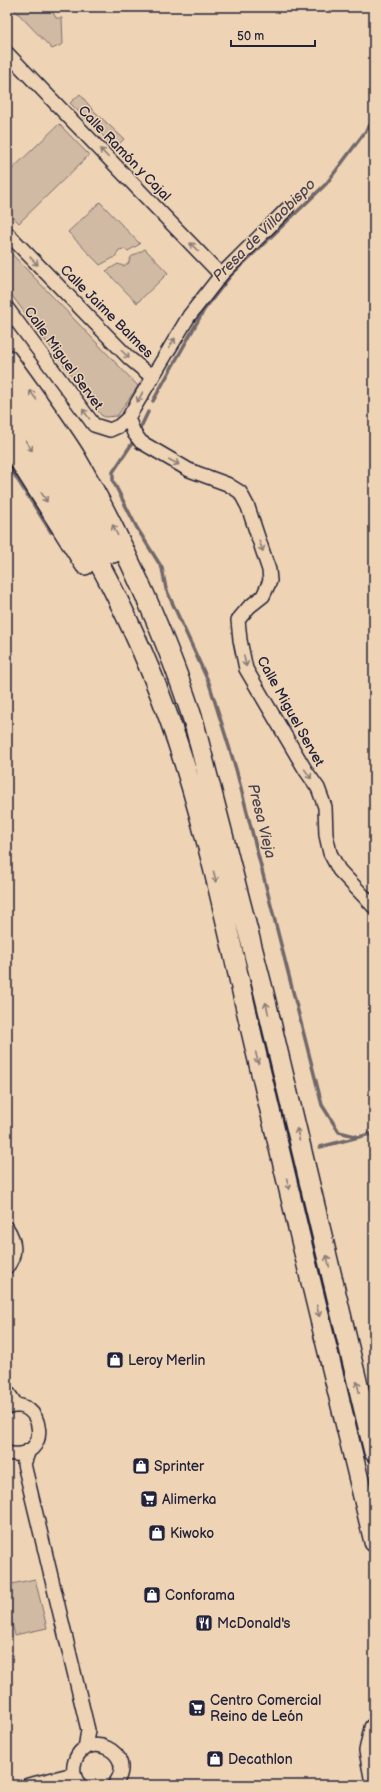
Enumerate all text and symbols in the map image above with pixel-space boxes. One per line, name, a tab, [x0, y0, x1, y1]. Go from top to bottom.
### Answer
scale bar	[231, 22, 315, 48]
text: 50 m	[237, 29, 264, 44]
street label: Calle Ramón y Cajal	[75, 102, 175, 205]
one-way arrow	[99, 148, 108, 158]
water label: Presa de Villaobispo	[209, 175, 320, 286]
one-way arrow	[189, 242, 199, 252]
one-way arrow	[29, 256, 39, 266]
street label: Calle Jaime Balmes	[57, 261, 157, 361]
street label: Calle Miguel Servet	[20, 303, 107, 414]
one-way arrow	[168, 338, 176, 349]
one-way arrow	[120, 349, 130, 359]
one-way arrow	[29, 390, 37, 401]
one-way arrow	[136, 391, 144, 403]
one-way arrow	[81, 409, 90, 420]
one-way arrow	[25, 440, 33, 451]
one-way arrow	[168, 459, 180, 466]
one-way arrow	[40, 491, 48, 503]
one-way arrow	[111, 524, 118, 536]
one-way arrow	[257, 539, 265, 551]
street label: Calle Miguel Servet	[253, 653, 328, 770]
one-way arrow	[241, 655, 249, 668]
one-way arrow	[304, 769, 312, 780]
water label: Presa Vieja	[243, 782, 280, 860]
one-way arrow	[212, 870, 219, 883]
one-way arrow	[263, 1002, 271, 1015]
one-way arrow	[254, 1051, 262, 1064]
one-way arrow	[293, 1128, 301, 1141]
one-way arrow	[284, 1178, 292, 1191]
one-way arrow	[324, 1255, 331, 1268]
one-way arrow	[315, 1304, 322, 1317]
shop icon: Leroy Merlin	[105, 1350, 125, 1370]
place label: Leroy Merlin	[128, 1352, 206, 1369]
one-way arrow	[354, 1381, 362, 1394]
shop icon: Sprinter	[131, 1456, 151, 1476]
place label: Sprinter	[154, 1458, 205, 1475]
supermarket icon: Alimerka	[139, 1489, 159, 1509]
place label: Alimerka	[162, 1491, 217, 1508]
shop icon: Kiwoko	[147, 1523, 167, 1543]
place label: Kiwoko	[170, 1525, 214, 1542]
shop icon: Conforama	[142, 1585, 162, 1605]
place label: Conforama	[165, 1587, 235, 1604]
restaurant icon: McDonald's	[194, 1613, 214, 1633]
place label: McDonald's	[217, 1615, 291, 1632]
place label: Centro Comercial Reino de León	[210, 1692, 321, 1725]
supermarket icon: Centro Comercial Reino de León	[187, 1698, 207, 1718]
shop icon: Decathlon	[205, 1749, 225, 1769]
place label: Decathlon	[228, 1751, 293, 1768]

